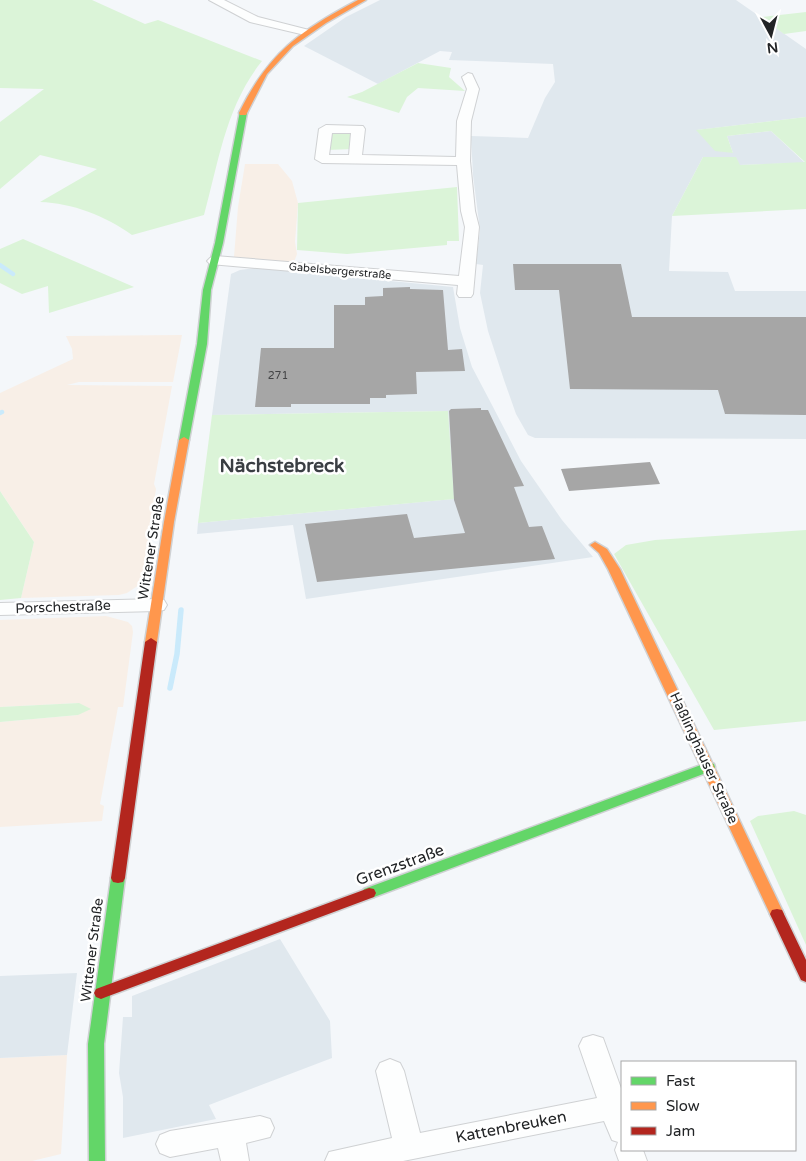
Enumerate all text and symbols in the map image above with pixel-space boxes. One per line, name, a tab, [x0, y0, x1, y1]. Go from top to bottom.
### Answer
north arrow	[746, 10, 796, 60]
text: N	[766, 38, 779, 57]
street label: Gabelsbergerstraße	[288, 260, 392, 282]
house number: 271	[268, 369, 288, 382]
district label: Nächstebreck	[220, 455, 345, 477]
street label: Wittener Straße	[134, 495, 168, 601]
street label: Porschestraße	[15, 597, 111, 617]
street label: Haßlinghauser Straße	[666, 690, 742, 827]
street label: Grenzstraße	[353, 840, 447, 890]
street label: Wittener Straße	[77, 897, 107, 1003]
legend	[621, 1061, 796, 1151]
text: Fast	[666, 1072, 696, 1090]
text: Slow	[666, 1097, 700, 1115]
street label: Kattenbreuken	[454, 1106, 568, 1148]
text: Jam	[666, 1122, 695, 1140]

